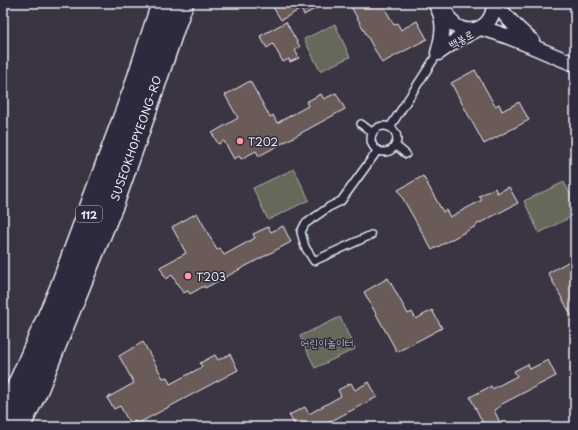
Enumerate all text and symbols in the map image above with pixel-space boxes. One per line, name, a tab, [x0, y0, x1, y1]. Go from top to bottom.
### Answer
street label: 백봉로	[445, 25, 477, 53]
street label: SUSEOKHOPYEONG-RO	[106, 73, 165, 203]
place label: T202	[248, 133, 278, 150]
marker: T202	[235, 136, 245, 146]
road number: 112	[76, 206, 102, 222]
place label: T203	[196, 268, 226, 285]
marker: T203	[183, 271, 193, 281]
park label: 어린이놀이터	[300, 334, 354, 351]

